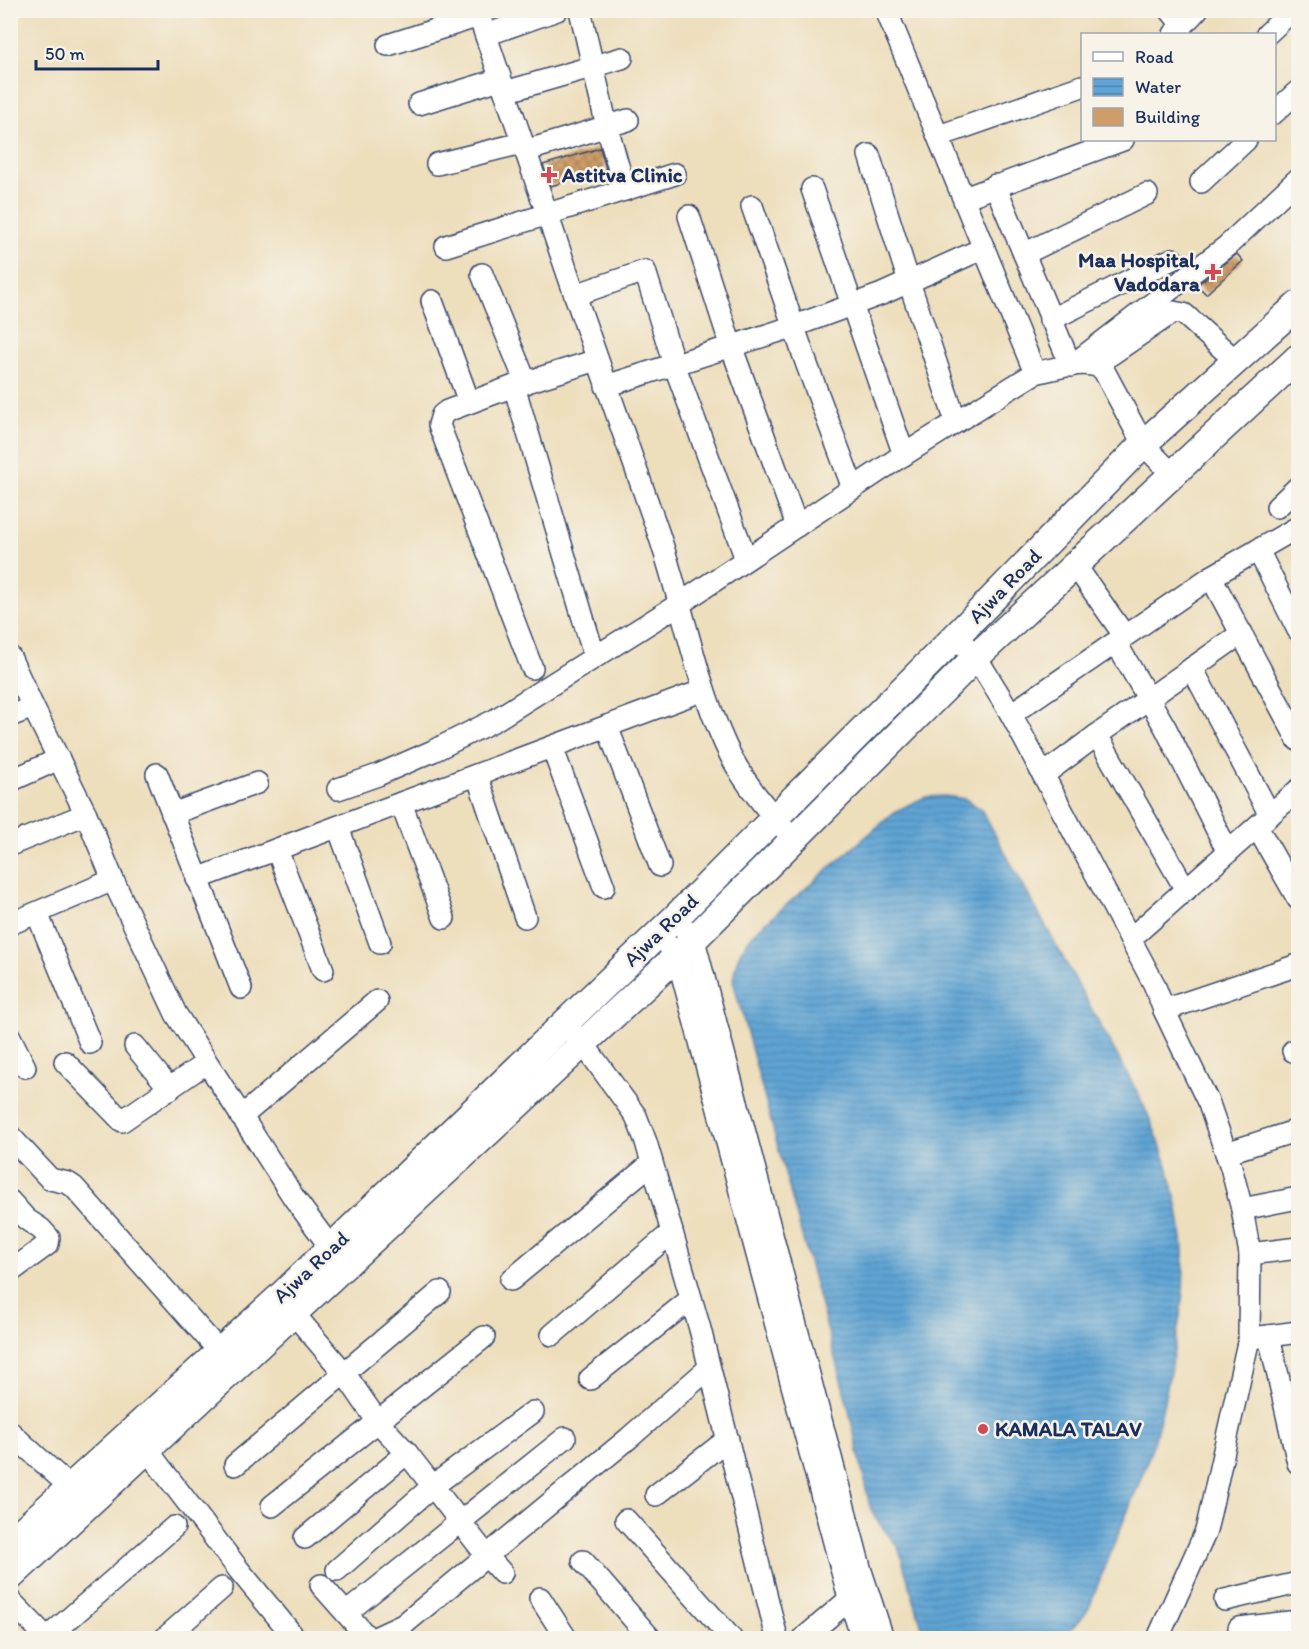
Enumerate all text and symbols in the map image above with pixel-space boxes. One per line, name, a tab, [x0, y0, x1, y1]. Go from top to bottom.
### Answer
scale bar	[36, 33, 158, 71]
legend	[1081, 33, 1276, 141]
text: 50 m	[45, 43, 85, 65]
text: Road	[1135, 46, 1174, 68]
text: Water	[1135, 76, 1181, 98]
text: Building	[1135, 106, 1201, 128]
place label: Astitva Clinic	[561, 162, 683, 187]
marker: Astitva Clinic	[540, 166, 558, 184]
place label: Maa Hospital, Vadodara	[1078, 247, 1201, 296]
marker: Maa Hospital, Vadodara	[1204, 263, 1222, 281]
street label: Ajwa Road	[963, 543, 1047, 628]
street label: Ajwa Road	[618, 888, 704, 971]
street label: Ajwa Road	[268, 1225, 354, 1308]
place label: KAMALA TALAV	[995, 1416, 1142, 1441]
marker: KAMALA TALAV	[976, 1422, 990, 1436]

